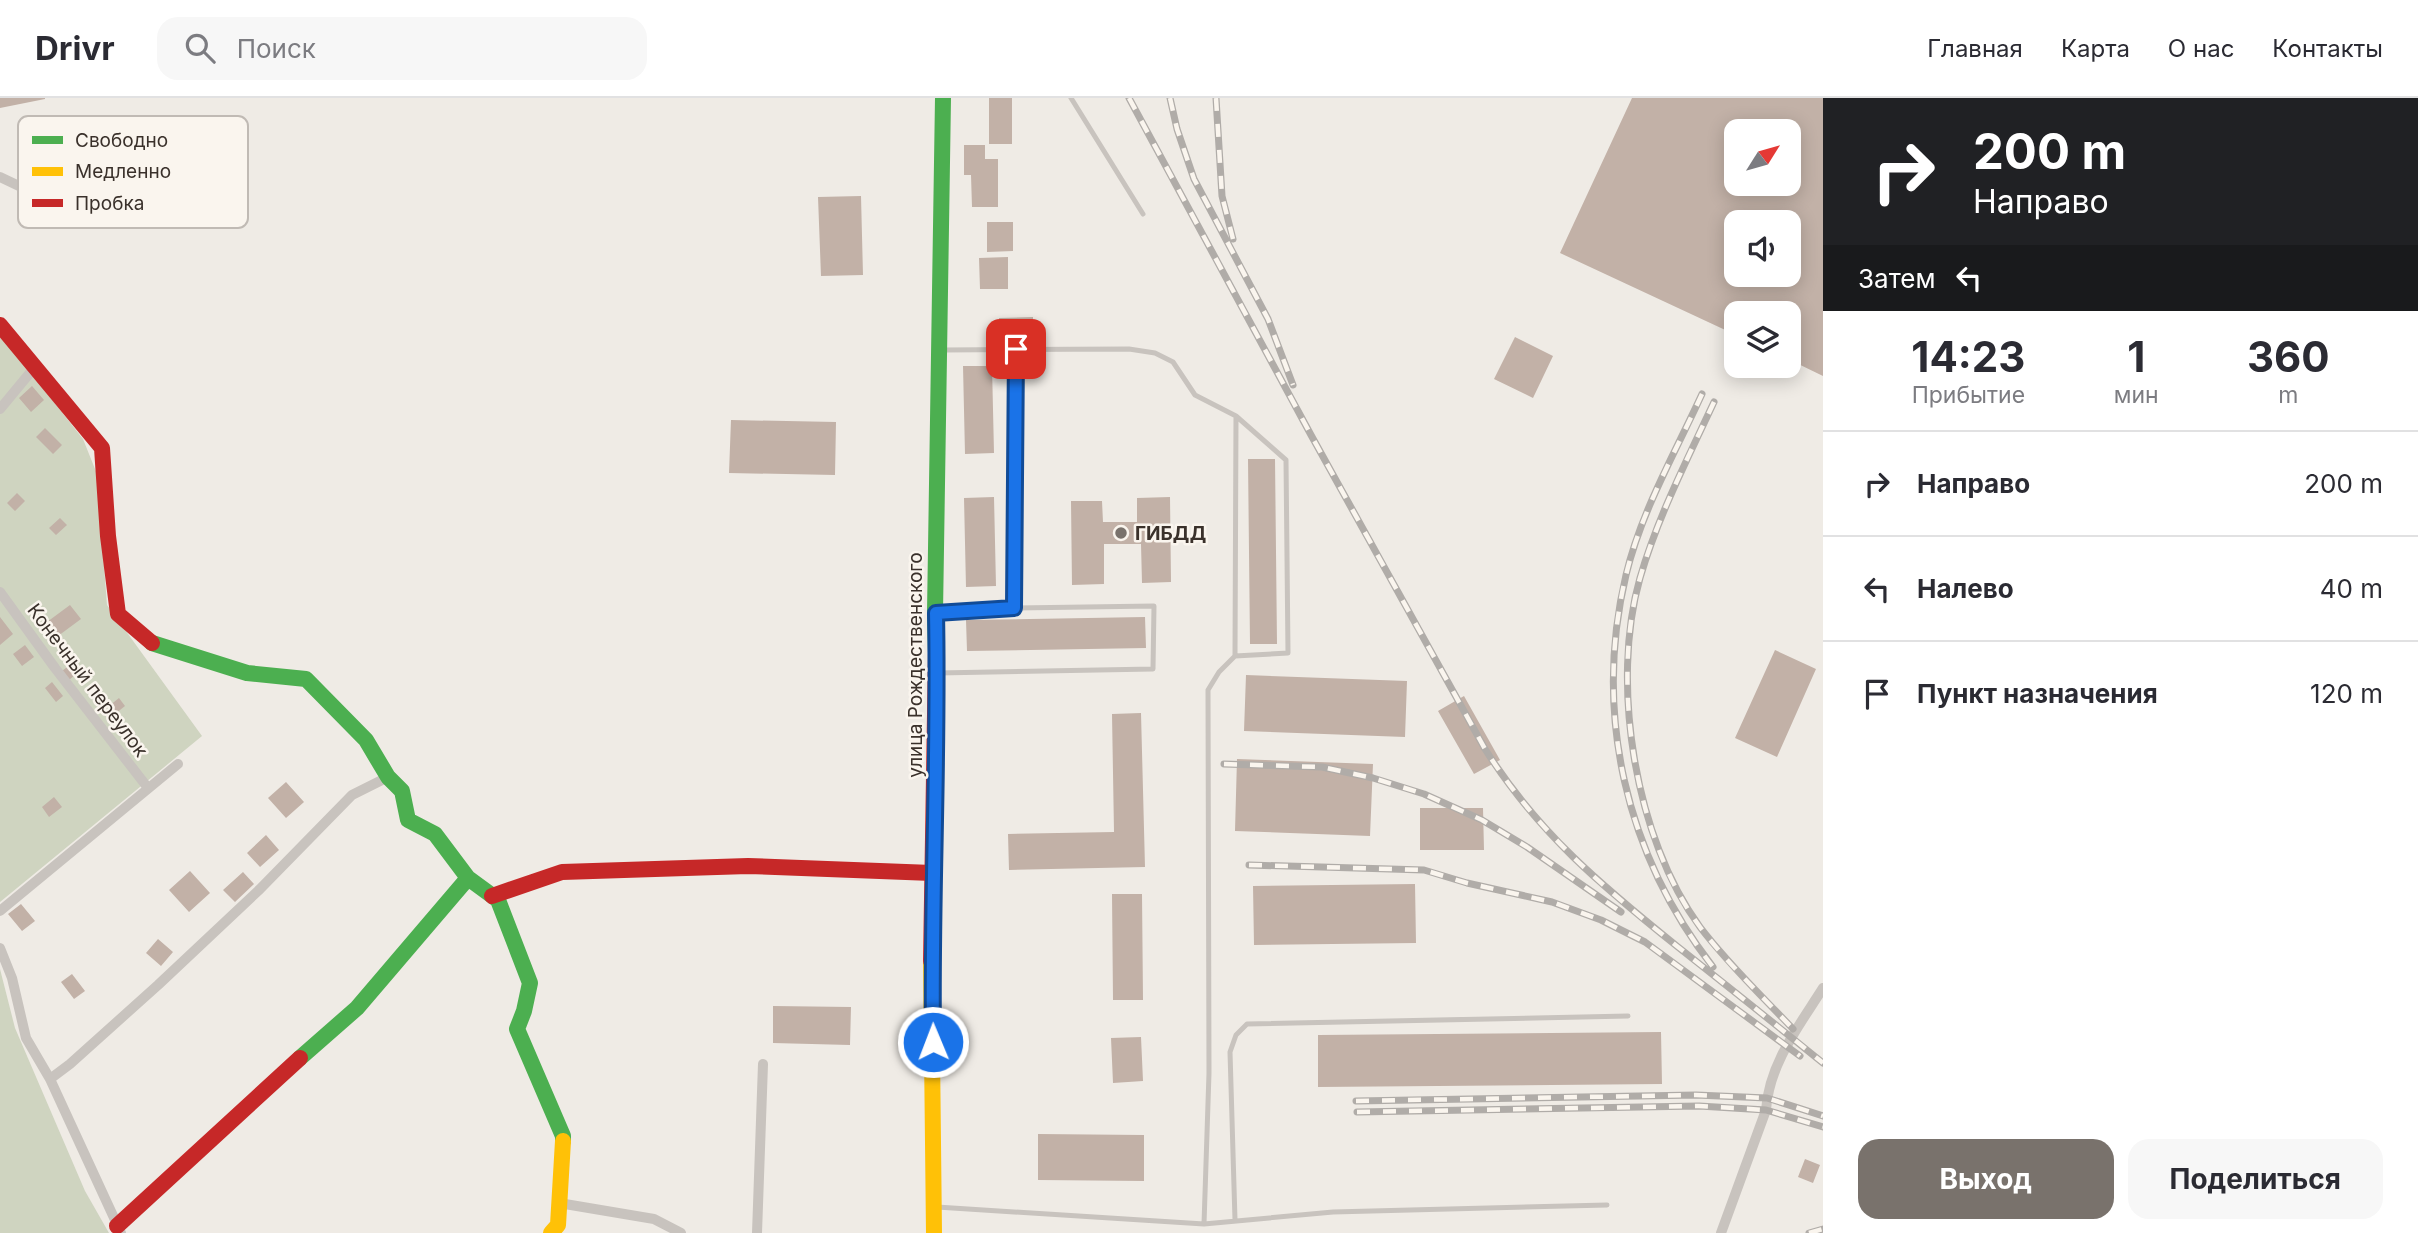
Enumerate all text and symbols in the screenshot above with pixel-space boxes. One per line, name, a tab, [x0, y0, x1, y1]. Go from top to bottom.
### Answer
search box	[157, 17, 647, 80]
text: Drivr	[35, 28, 115, 68]
icon: search	[181, 29, 219, 67]
text: Поиск	[237, 33, 316, 64]
text: Главная	[1927, 34, 2023, 63]
text: Карта	[2061, 34, 2130, 63]
text: О нас	[2168, 34, 2234, 63]
text: Контакты	[2272, 34, 2383, 63]
legend	[18, 116, 248, 228]
north arrow	[1724, 119, 1801, 196]
map controls	[1724, 119, 1801, 378]
text: 200 m	[1973, 122, 2126, 181]
icon: right	[1858, 126, 1949, 217]
text: Свободно	[75, 129, 168, 152]
text: Медленно	[75, 160, 171, 183]
text: Направо	[1973, 182, 2109, 221]
text: Пробка	[75, 192, 144, 215]
button: sound	[1724, 210, 1801, 287]
icon: left	[1950, 259, 1988, 297]
text: Затем	[1858, 263, 1936, 294]
button: layers	[1724, 301, 1801, 378]
pin	[986, 319, 1046, 379]
icon: arrive	[997, 330, 1035, 368]
text: 14:23	[1911, 331, 2025, 382]
text: 1	[2127, 331, 2145, 382]
text: 360	[2247, 331, 2330, 382]
text: Прибытие	[1912, 381, 2025, 409]
text: мин	[2114, 381, 2159, 409]
text: m	[2278, 381, 2298, 409]
icon: right	[1858, 465, 1896, 503]
text: Направо	[1917, 468, 2030, 499]
text: 200 m	[2304, 468, 2383, 499]
place label: ГИБДД	[1135, 522, 1206, 545]
marker: ГИБДД	[1113, 525, 1129, 541]
street label: улица Рождественского	[904, 552, 927, 778]
icon: left	[1858, 570, 1896, 608]
text: Налево	[1917, 573, 2014, 604]
text: 40 m	[2320, 573, 2383, 604]
street label: Конечный переулок	[23, 599, 153, 762]
icon: arrive	[1858, 675, 1896, 713]
text: Пункт назначения	[1917, 678, 2158, 709]
text: 120 m	[2310, 678, 2383, 709]
position arrow	[896, 1005, 970, 1079]
button: Выход	[1858, 1139, 2114, 1219]
button: Поделиться	[2128, 1139, 2383, 1219]

